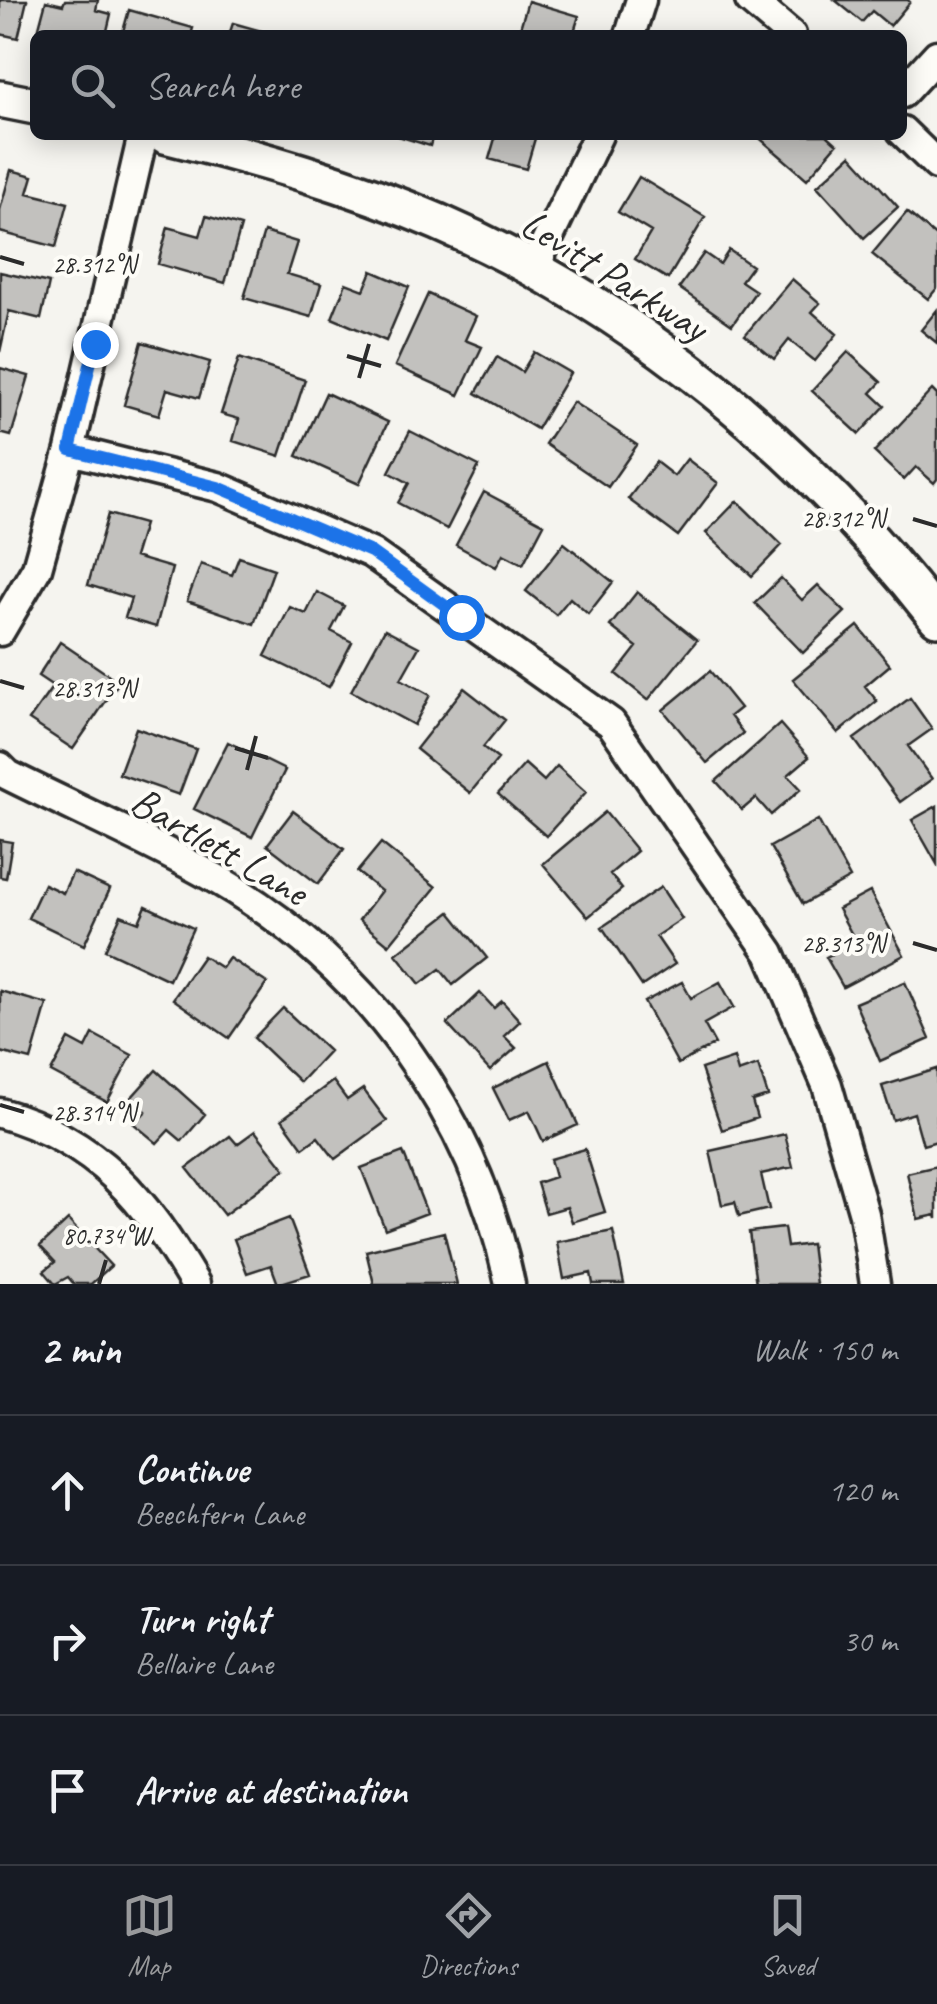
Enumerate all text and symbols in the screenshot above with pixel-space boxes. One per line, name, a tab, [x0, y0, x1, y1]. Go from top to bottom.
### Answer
search box	[30, 30, 907, 140]
icon: search	[65, 58, 120, 113]
text: Search here	[145, 62, 300, 109]
street label: Levitt Parkway	[511, 197, 721, 355]
text: 28.312°N	[52, 249, 140, 281]
route end	[73, 322, 119, 368]
text: 28.312°N	[801, 503, 889, 535]
route start	[439, 595, 485, 641]
text: 28.313°N	[52, 673, 140, 705]
street label: Bartlett Lane	[121, 774, 320, 920]
text: 28.313°N	[801, 928, 889, 960]
text: 28.314°N	[52, 1097, 140, 1129]
text: 80.734°W	[63, 1220, 153, 1252]
text: 2 min	[40, 1323, 120, 1376]
text: Walk · 150 m	[753, 1329, 897, 1370]
text: Continue	[135, 1446, 249, 1493]
icon: ahead	[40, 1463, 95, 1518]
text: 120 m	[828, 1470, 897, 1511]
text: Beechfern Lane	[135, 1493, 304, 1534]
text: Turn right	[135, 1596, 269, 1643]
icon: right	[40, 1613, 95, 1668]
text: 30 m	[843, 1620, 897, 1661]
text: Bellaire Lane	[135, 1643, 273, 1684]
icon: arrive	[40, 1763, 95, 1818]
text: Arrive at destination	[135, 1767, 407, 1814]
tab: Map	[122, 1888, 177, 1983]
tab: Directions	[420, 1888, 517, 1983]
tab: Saved	[760, 1888, 815, 1983]

